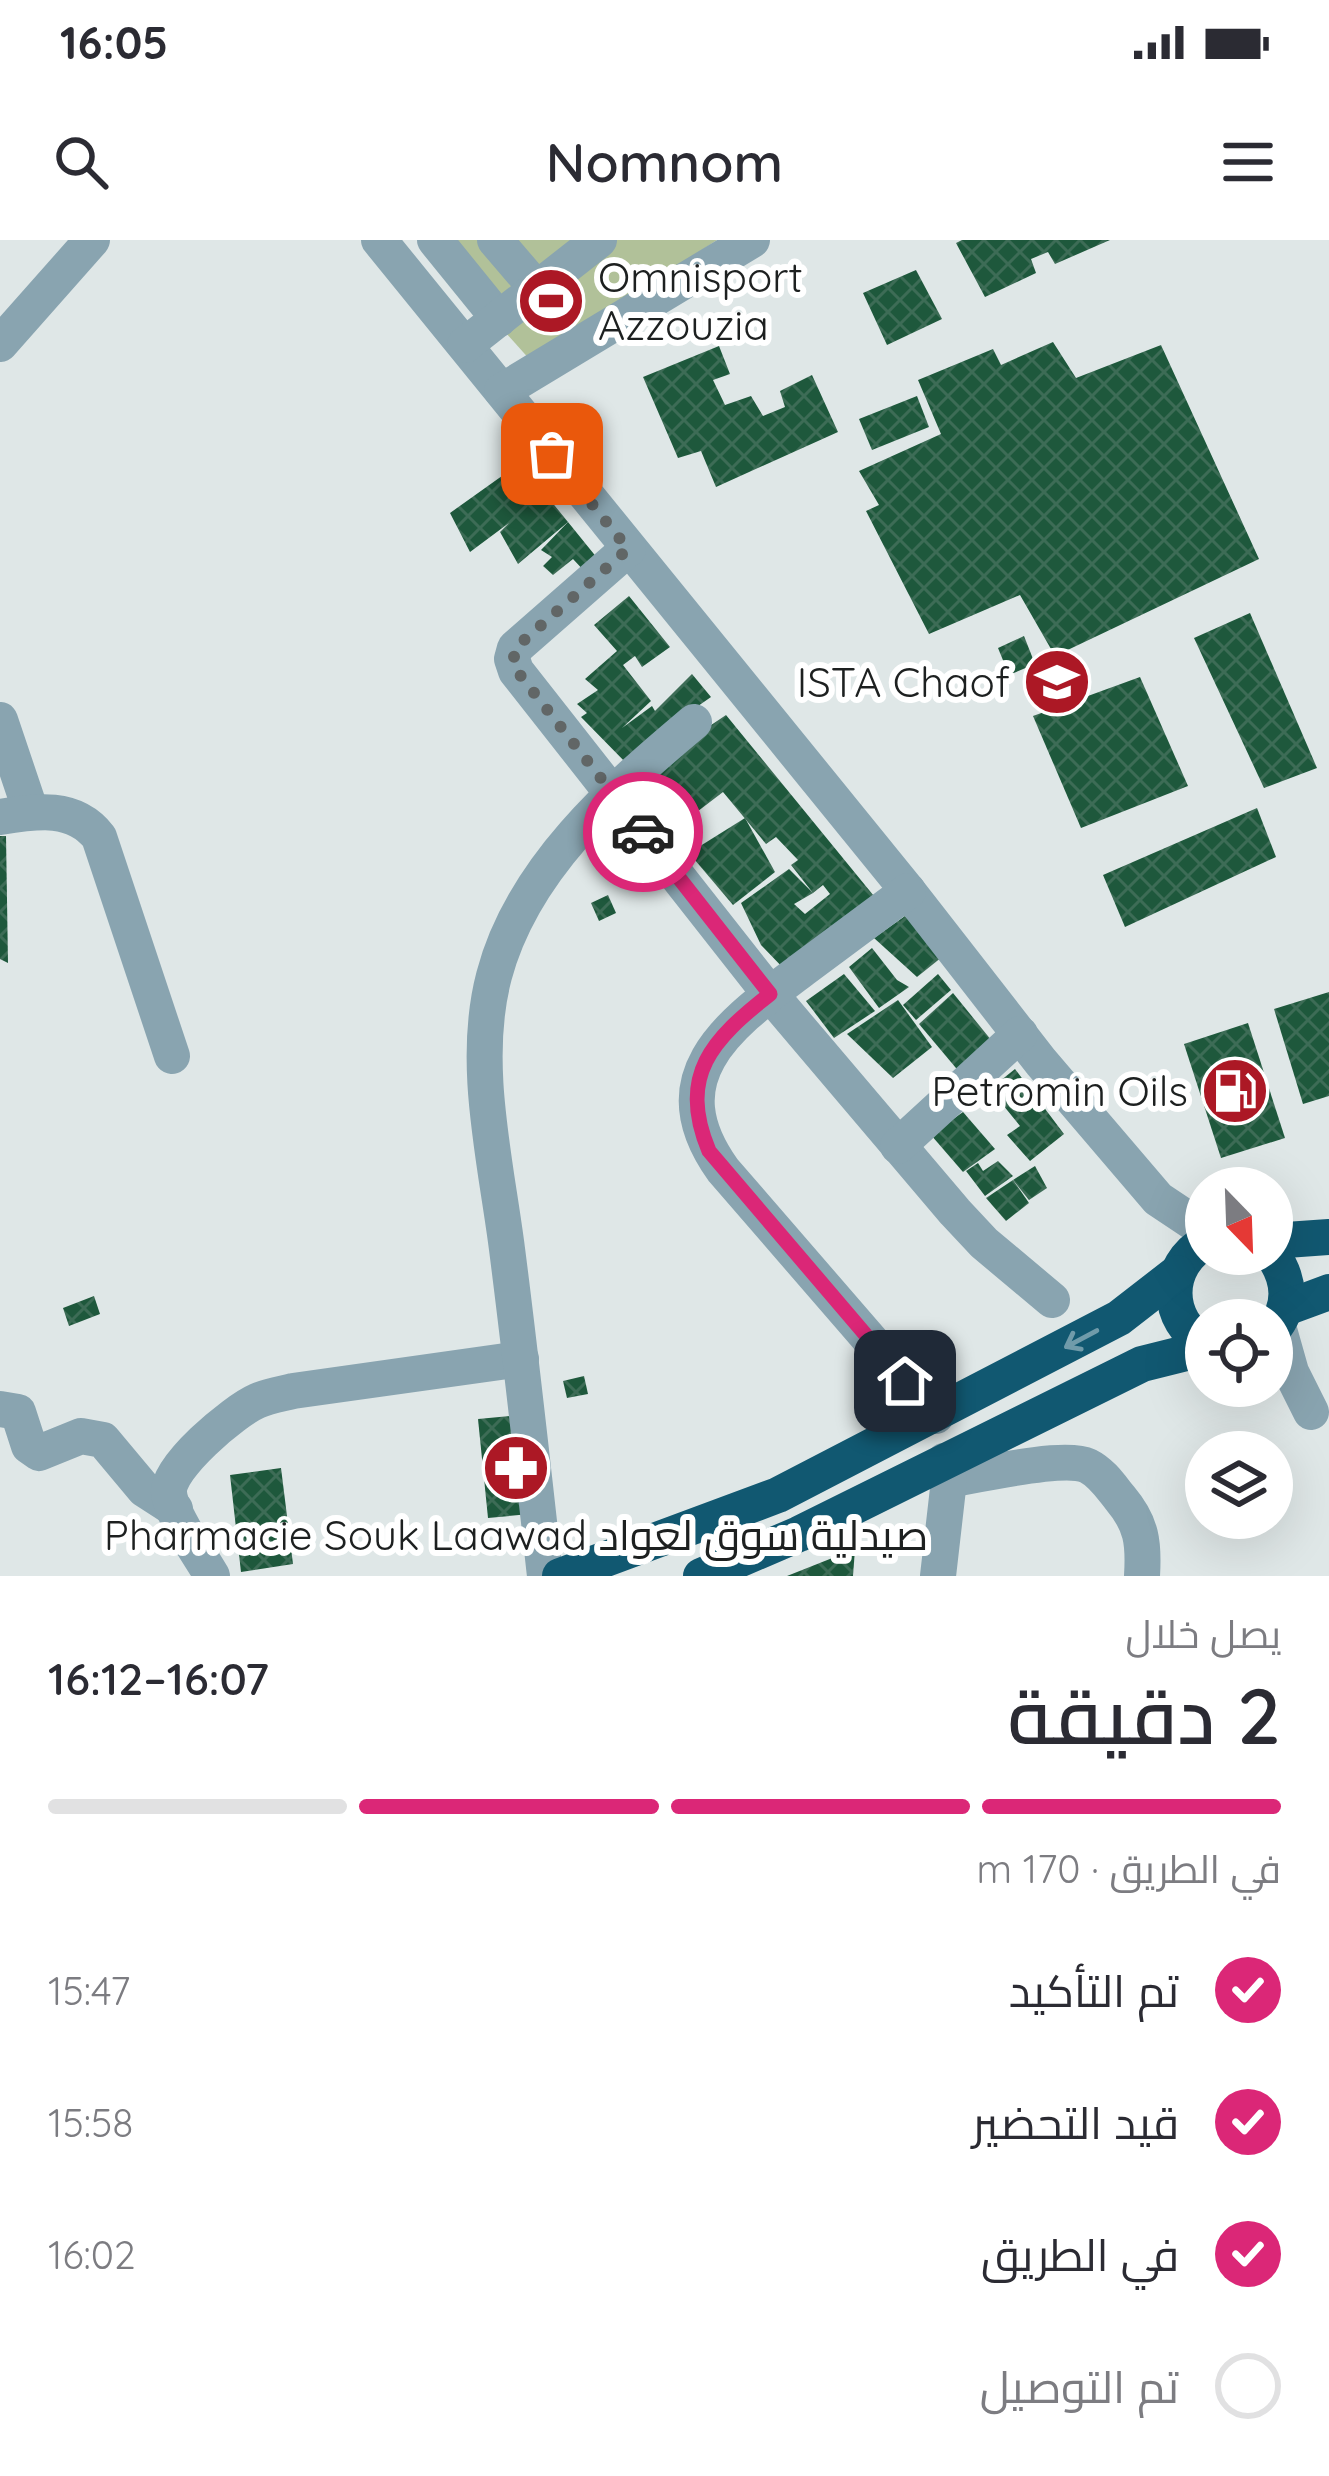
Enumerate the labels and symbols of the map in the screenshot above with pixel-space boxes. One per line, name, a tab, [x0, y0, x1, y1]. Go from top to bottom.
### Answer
place label: Omnisport Azzouzia	[598, 250, 803, 351]
sports icon: Omnisport Azzouzia	[516, 266, 586, 336]
pin	[501, 403, 603, 505]
school or university icon: ISTA Chaof	[1022, 647, 1092, 717]
place label: ISTA Chaof	[797, 655, 1010, 708]
courier	[583, 772, 703, 892]
fuel station icon: Petromin Oils	[1200, 1056, 1270, 1126]
place label: Petromin Oils	[931, 1064, 1188, 1117]
north arrow	[1185, 1167, 1293, 1275]
one-way arrow	[1063, 1328, 1099, 1351]
pin	[854, 1330, 956, 1432]
pharmacy icon: Pharmacie Souk Laawad صيدلية سوق لعواد	[481, 1433, 551, 1503]
place label: Pharmacie Souk Laawad صيدلية سوق لعواد	[104, 1508, 928, 1561]

